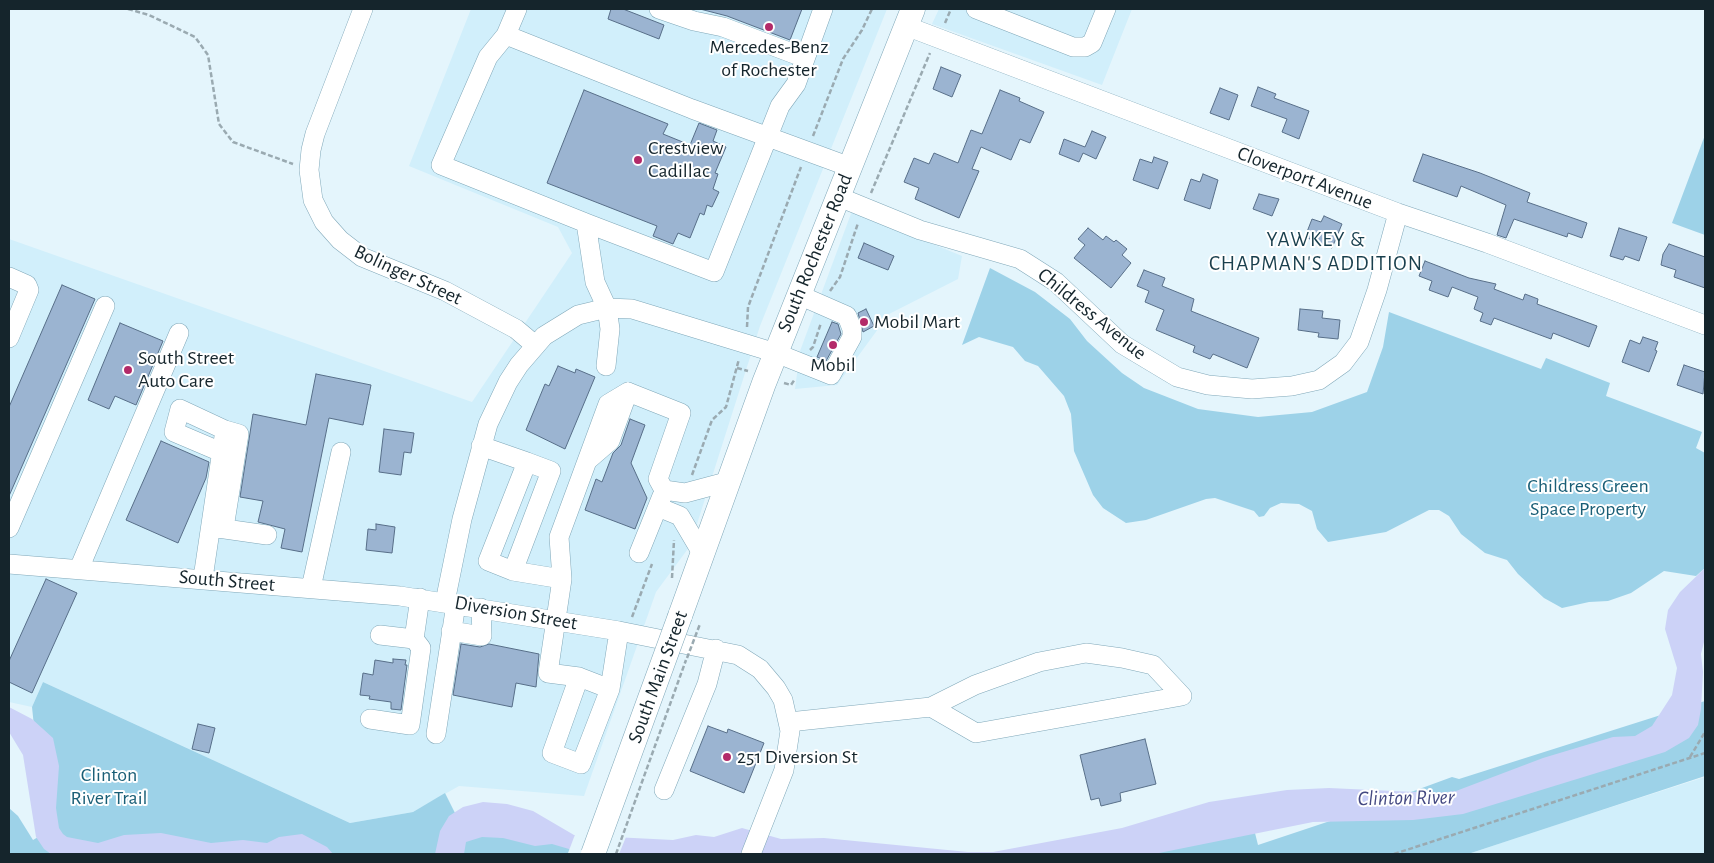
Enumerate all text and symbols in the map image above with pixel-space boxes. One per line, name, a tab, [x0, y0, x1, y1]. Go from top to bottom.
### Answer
marker: Mercedes-Benz of Rochester	[763, 21, 775, 33]
place label: Mercedes-Benz of Rochester	[710, 35, 828, 82]
place label: Crestview Cadillac	[648, 136, 723, 183]
street label: Cloverport Avenue	[1234, 141, 1376, 215]
marker: Crestview Cadillac	[632, 154, 644, 166]
street label: South Rochester Road	[772, 170, 858, 336]
district label: YAWKEY & CHAPMAN'S ADDITION	[1207, 227, 1425, 277]
street label: Bolinger Street	[350, 240, 466, 310]
street label: Childress Avenue	[1033, 263, 1151, 365]
place label: Mobil Mart	[874, 310, 960, 334]
marker: Mobil Mart	[858, 316, 870, 328]
marker: Mobil	[827, 339, 839, 351]
place label: South Street Auto Care	[138, 346, 234, 393]
place label: Mobil	[810, 353, 856, 377]
marker: South Street Auto Care	[122, 364, 134, 376]
park label: Childress Green Space Property	[1527, 474, 1649, 521]
street label: South Street	[178, 565, 276, 597]
street label: Diversion Street	[453, 590, 579, 636]
street label: South Main Street	[623, 607, 693, 747]
place label: 251 Diversion St	[737, 745, 858, 769]
marker: 251 Diversion St	[721, 751, 733, 763]
park label: Clinton River Trail	[71, 763, 147, 810]
water label: Clinton River	[1357, 785, 1455, 811]

